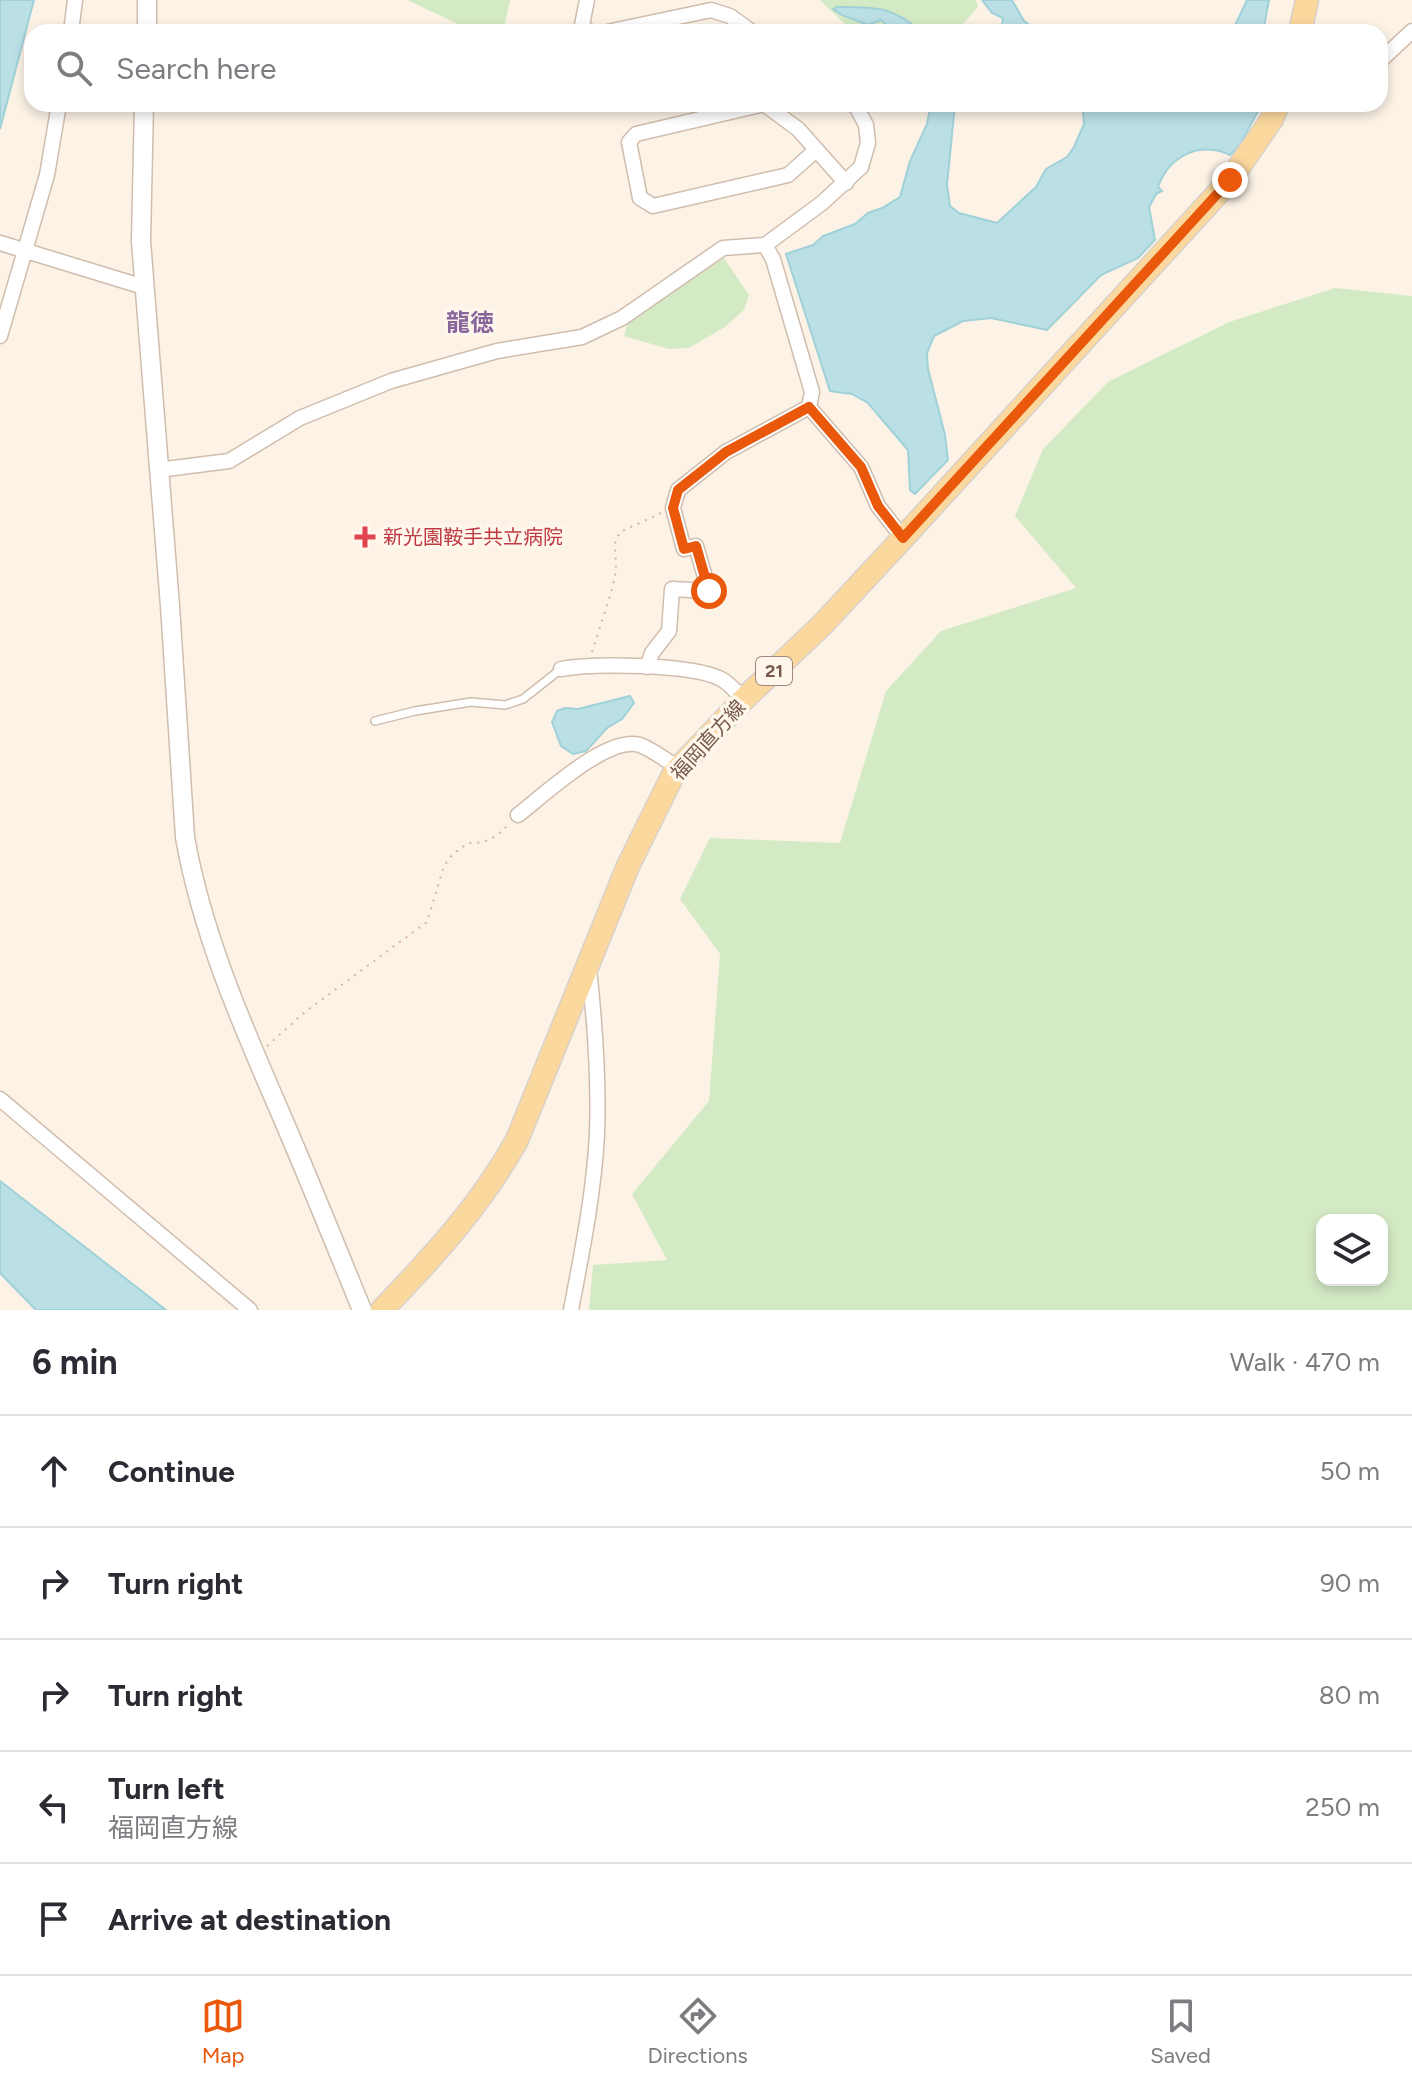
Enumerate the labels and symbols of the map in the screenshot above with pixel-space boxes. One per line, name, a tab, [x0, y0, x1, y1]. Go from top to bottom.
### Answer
route end	[1212, 162, 1248, 198]
district label: 龍徳	[446, 308, 494, 337]
place label: 新光園鞍手共立病院	[383, 525, 563, 549]
marker: 新光園鞍手共立病院	[354, 526, 376, 548]
route start	[691, 573, 727, 609]
road number: 21	[756, 657, 792, 685]
street label: 福岡直方線	[666, 695, 750, 785]

